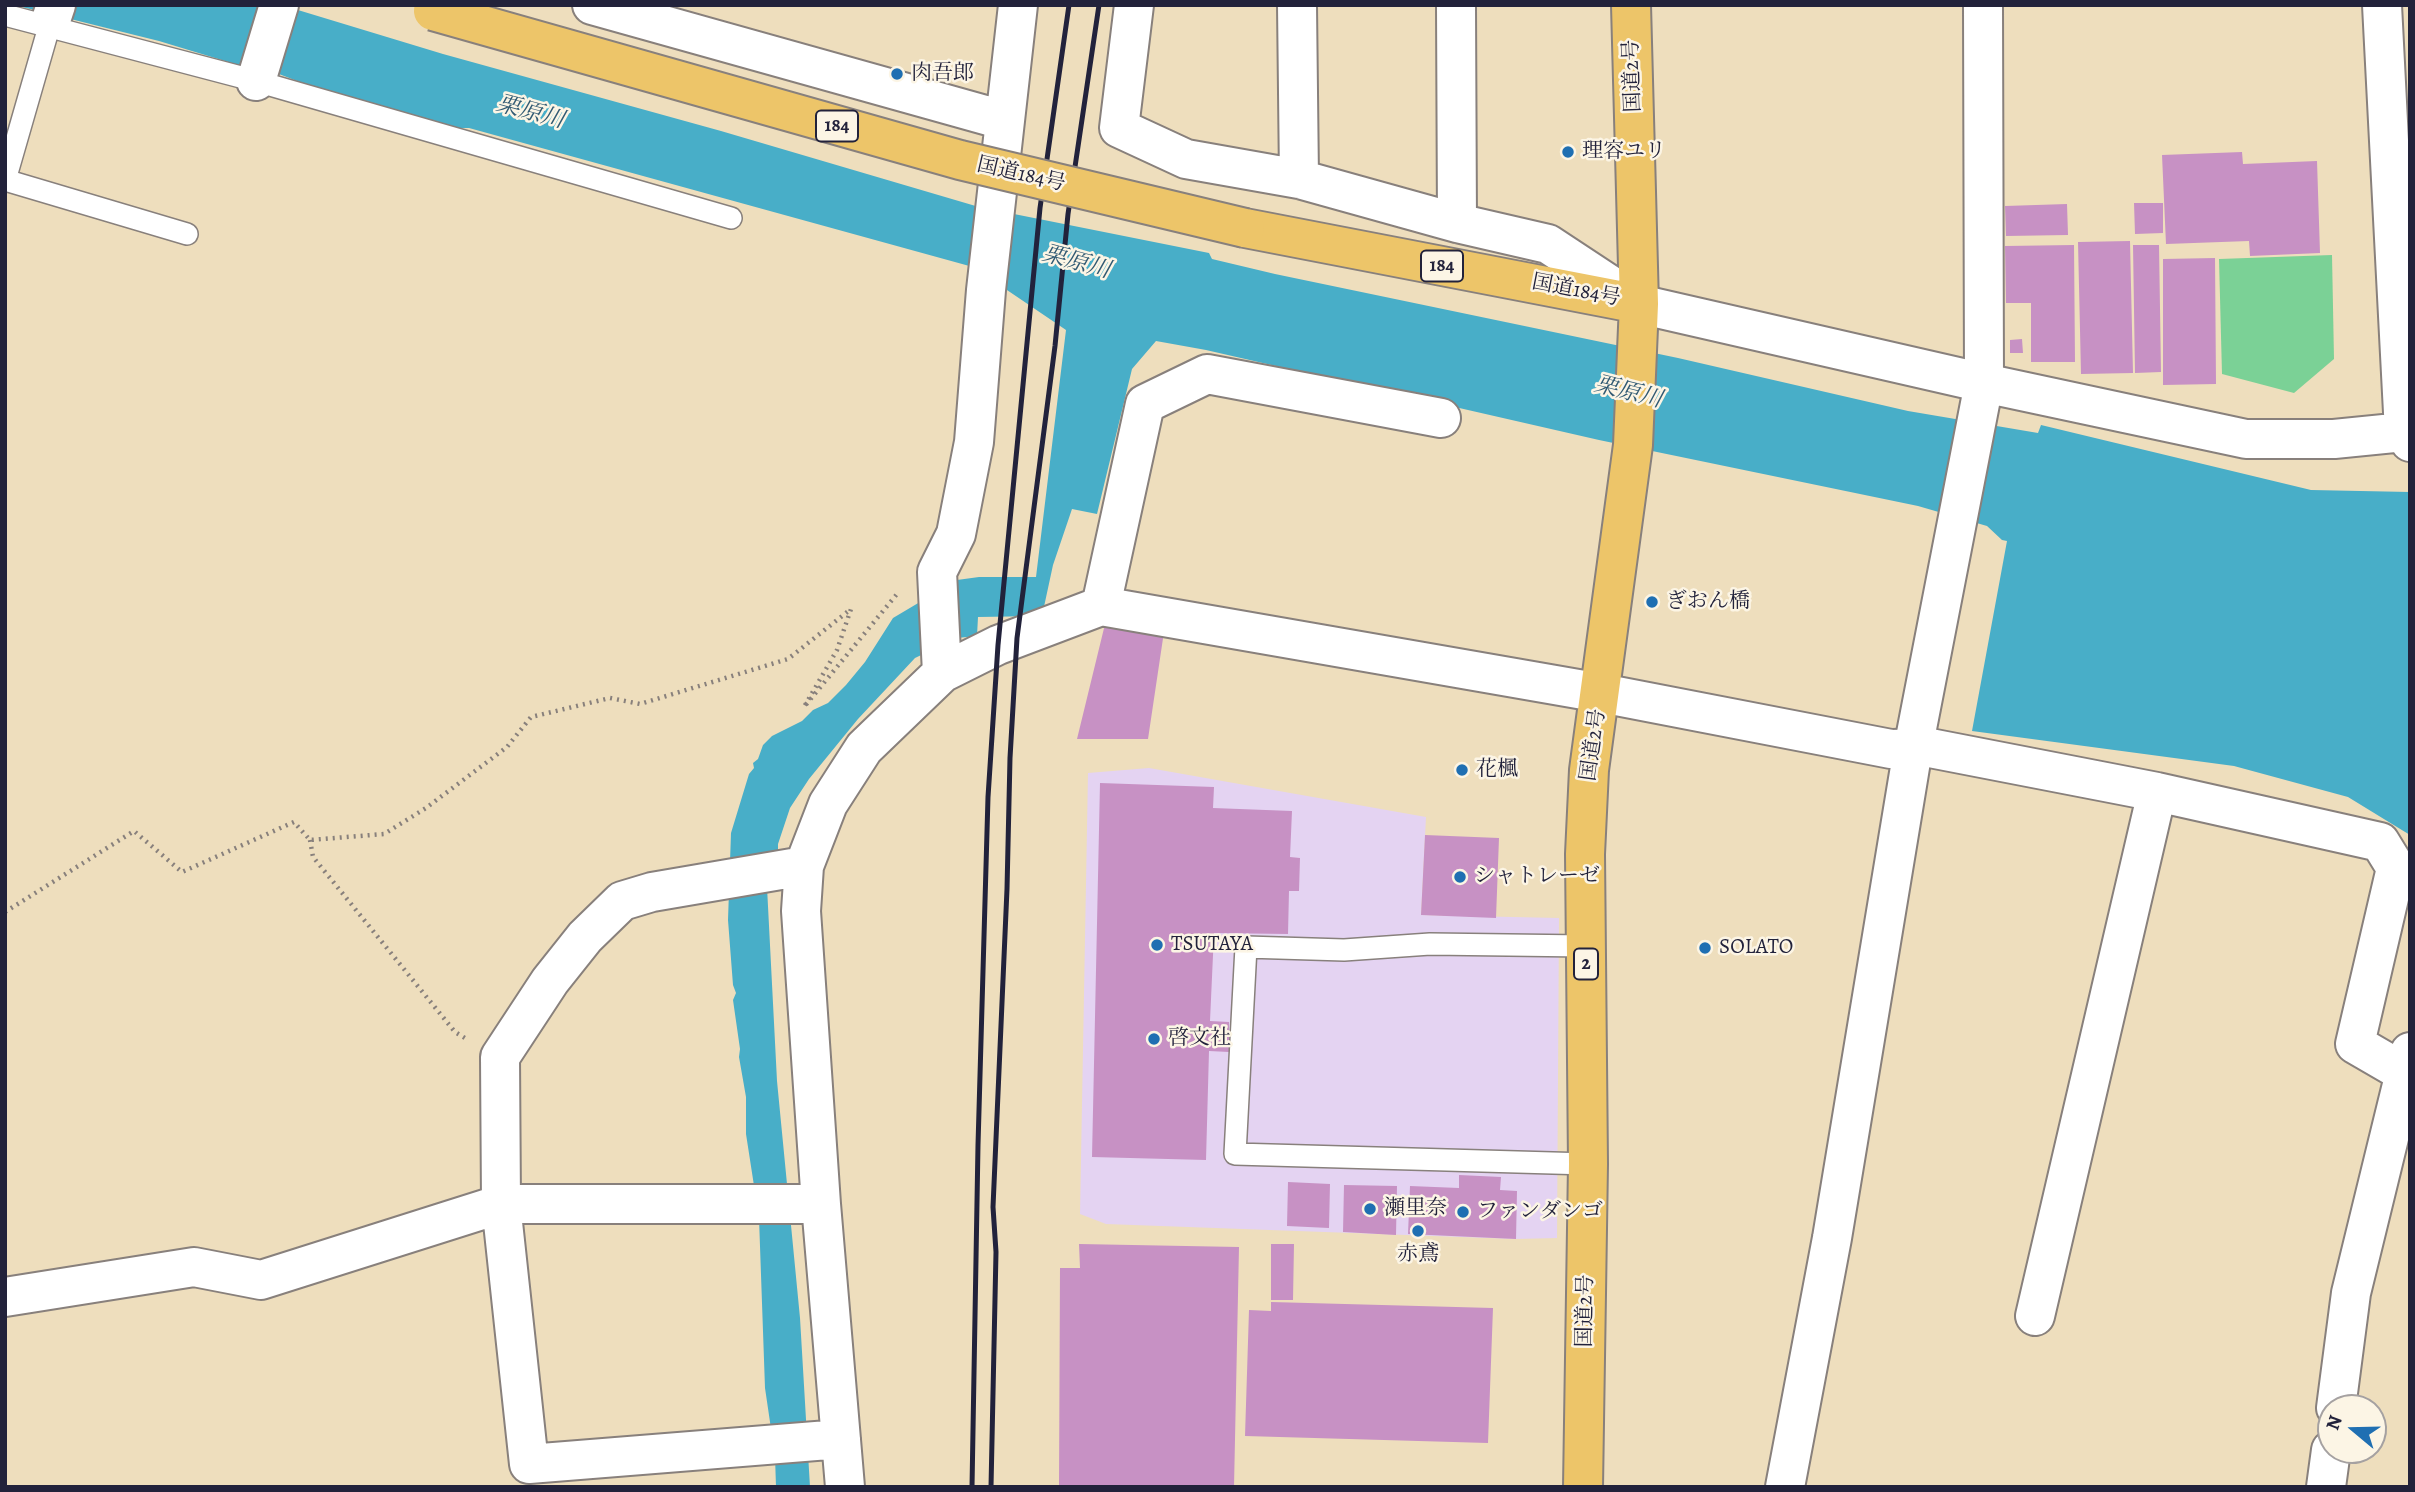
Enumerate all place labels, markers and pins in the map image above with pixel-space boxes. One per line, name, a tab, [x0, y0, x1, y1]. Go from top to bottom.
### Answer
place label: 肉吾郎	[911, 61, 974, 87]
marker: 肉吾郎	[889, 66, 905, 82]
place label: 理容ユリ	[1582, 139, 1666, 165]
marker: 理容ユリ	[1560, 144, 1576, 160]
place label: ぎおん橋	[1666, 589, 1750, 615]
marker: ぎおん橋	[1644, 594, 1660, 610]
place label: 花楓	[1476, 757, 1518, 783]
marker: 花楓	[1454, 762, 1470, 778]
place label: シャトレーゼ	[1474, 864, 1600, 890]
marker: シャトレーゼ	[1452, 869, 1468, 885]
place label: TSUTAYA	[1171, 932, 1253, 958]
place label: SOLATO	[1719, 935, 1793, 961]
marker: TSUTAYA	[1149, 937, 1165, 953]
marker: SOLATO	[1697, 940, 1713, 956]
place label: 啓文社	[1168, 1026, 1231, 1052]
marker: 啓文社	[1146, 1031, 1162, 1047]
place label: 瀬里奈	[1384, 1196, 1447, 1222]
place label: ファンダンゴ	[1477, 1199, 1603, 1225]
marker: 瀬里奈	[1362, 1201, 1378, 1217]
marker: ファンダンゴ	[1455, 1204, 1471, 1220]
marker: 赤鳶	[1410, 1223, 1426, 1239]
place label: 赤鳶	[1397, 1242, 1439, 1268]

